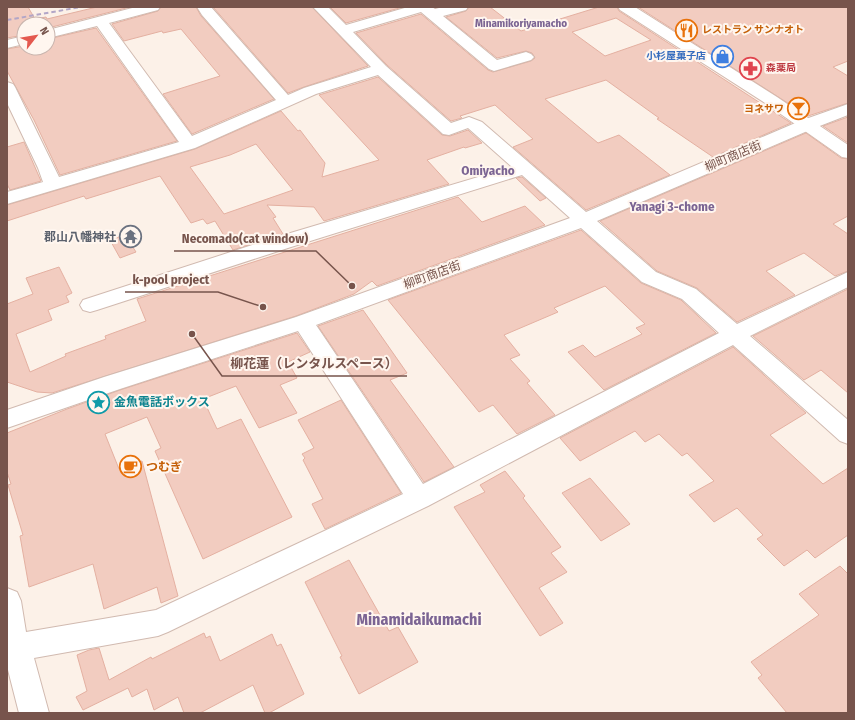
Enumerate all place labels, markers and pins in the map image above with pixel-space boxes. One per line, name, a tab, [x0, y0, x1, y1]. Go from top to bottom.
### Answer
restaurant icon: レストラン サンナオト	[674, 17, 700, 43]
place label: レストラン サンナオト	[702, 24, 804, 36]
shop icon: 小杉屋菓子店	[709, 43, 735, 69]
place label: 小杉屋菓子店	[646, 50, 706, 62]
pharmacy icon: 森薬局	[737, 55, 763, 81]
place label: 森薬局	[766, 62, 796, 74]
bar icon: ヨネサワ	[786, 96, 812, 122]
place label: ヨネサワ	[744, 103, 784, 115]
temple icon: 郡山八幡神社	[118, 224, 144, 250]
callout: Necomado(cat window)	[174, 226, 316, 251]
place label: 郡山八幡神社	[44, 230, 116, 244]
callout: k-pool project	[125, 267, 218, 292]
callout: 柳花蓮（レンタルスペース）	[222, 351, 407, 376]
place icon: 金魚電話ボックス	[86, 389, 112, 415]
place label: 金魚電話ボックス	[114, 395, 210, 409]
cafe icon: つむぎ	[117, 454, 143, 480]
place label: つむぎ	[146, 460, 182, 474]

